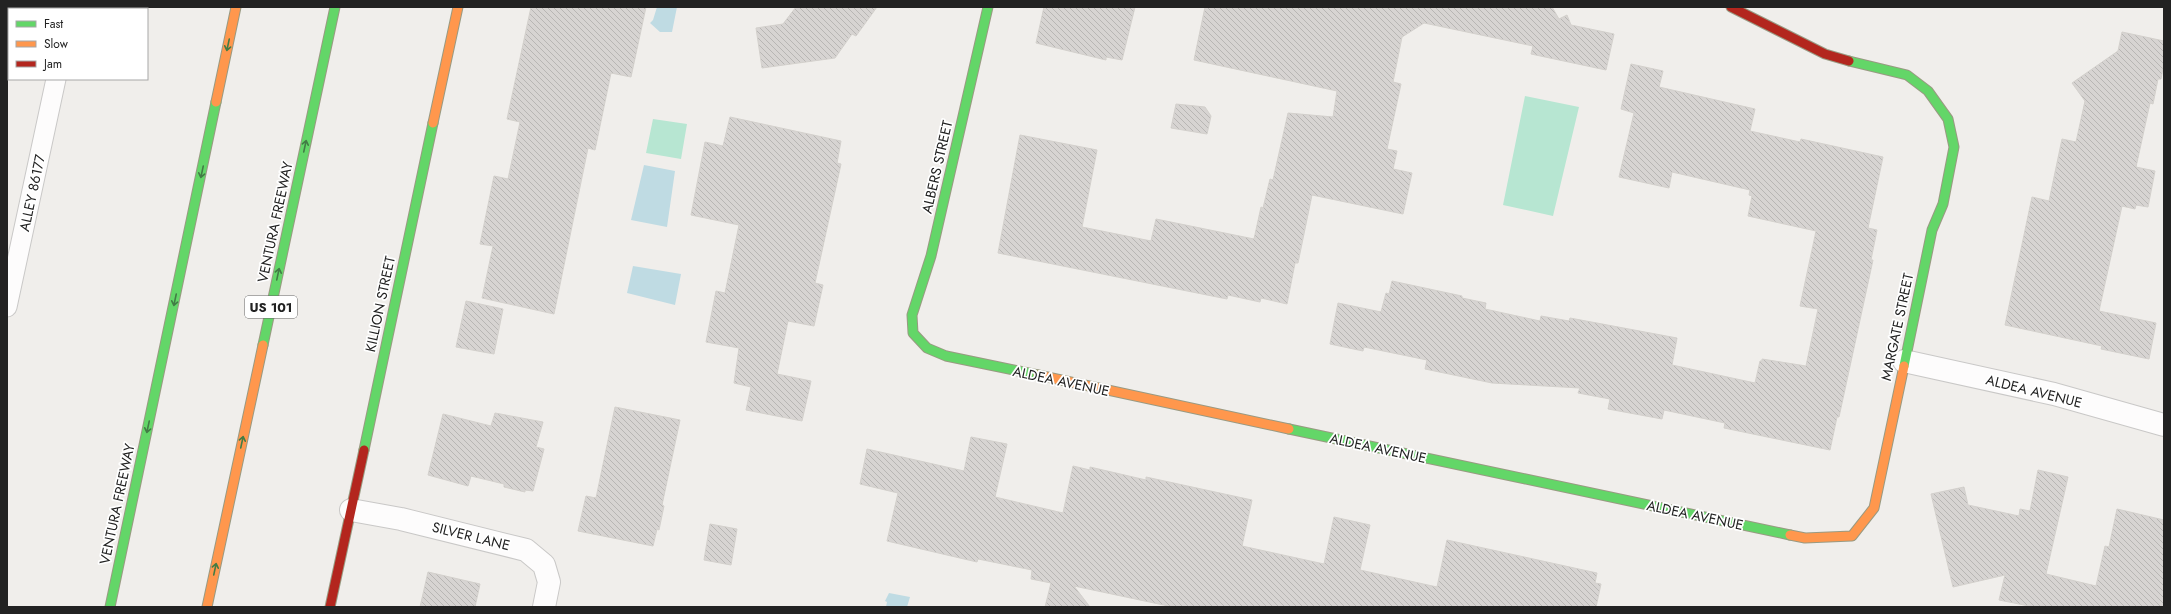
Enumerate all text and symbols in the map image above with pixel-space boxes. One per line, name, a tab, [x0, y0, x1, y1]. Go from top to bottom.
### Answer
legend	[8, 8, 148, 80]
text: Fast	[44, 15, 63, 33]
text: Slow	[44, 35, 69, 53]
one-way arrow	[224, 38, 232, 51]
text: Jam	[42, 55, 62, 73]
street label: ALBERS STREET	[917, 118, 958, 215]
one-way arrow	[302, 140, 310, 153]
street label: ALLEY 86177	[14, 152, 50, 233]
street label: VENTURA FREEWAY	[252, 160, 298, 284]
one-way arrow	[197, 166, 205, 179]
street label: KILLION STREET	[360, 254, 400, 354]
one-way arrow	[275, 267, 283, 280]
street label: MARGATE STREET	[1876, 271, 1918, 383]
one-way arrow	[170, 293, 178, 306]
road number: US 101	[245, 296, 297, 318]
street label: ALDEA AVENUE	[1011, 361, 1111, 401]
street label: ALDEA AVENUE	[1984, 369, 2084, 413]
one-way arrow	[143, 420, 151, 433]
street label: ALDEA AVENUE	[1328, 428, 1428, 468]
one-way arrow	[239, 436, 247, 449]
street label: VENTURA FREEWAY	[94, 442, 140, 566]
street label: ALDEA AVENUE	[1645, 495, 1745, 535]
street label: SILVER LANE	[430, 517, 512, 555]
one-way arrow	[211, 563, 219, 576]

